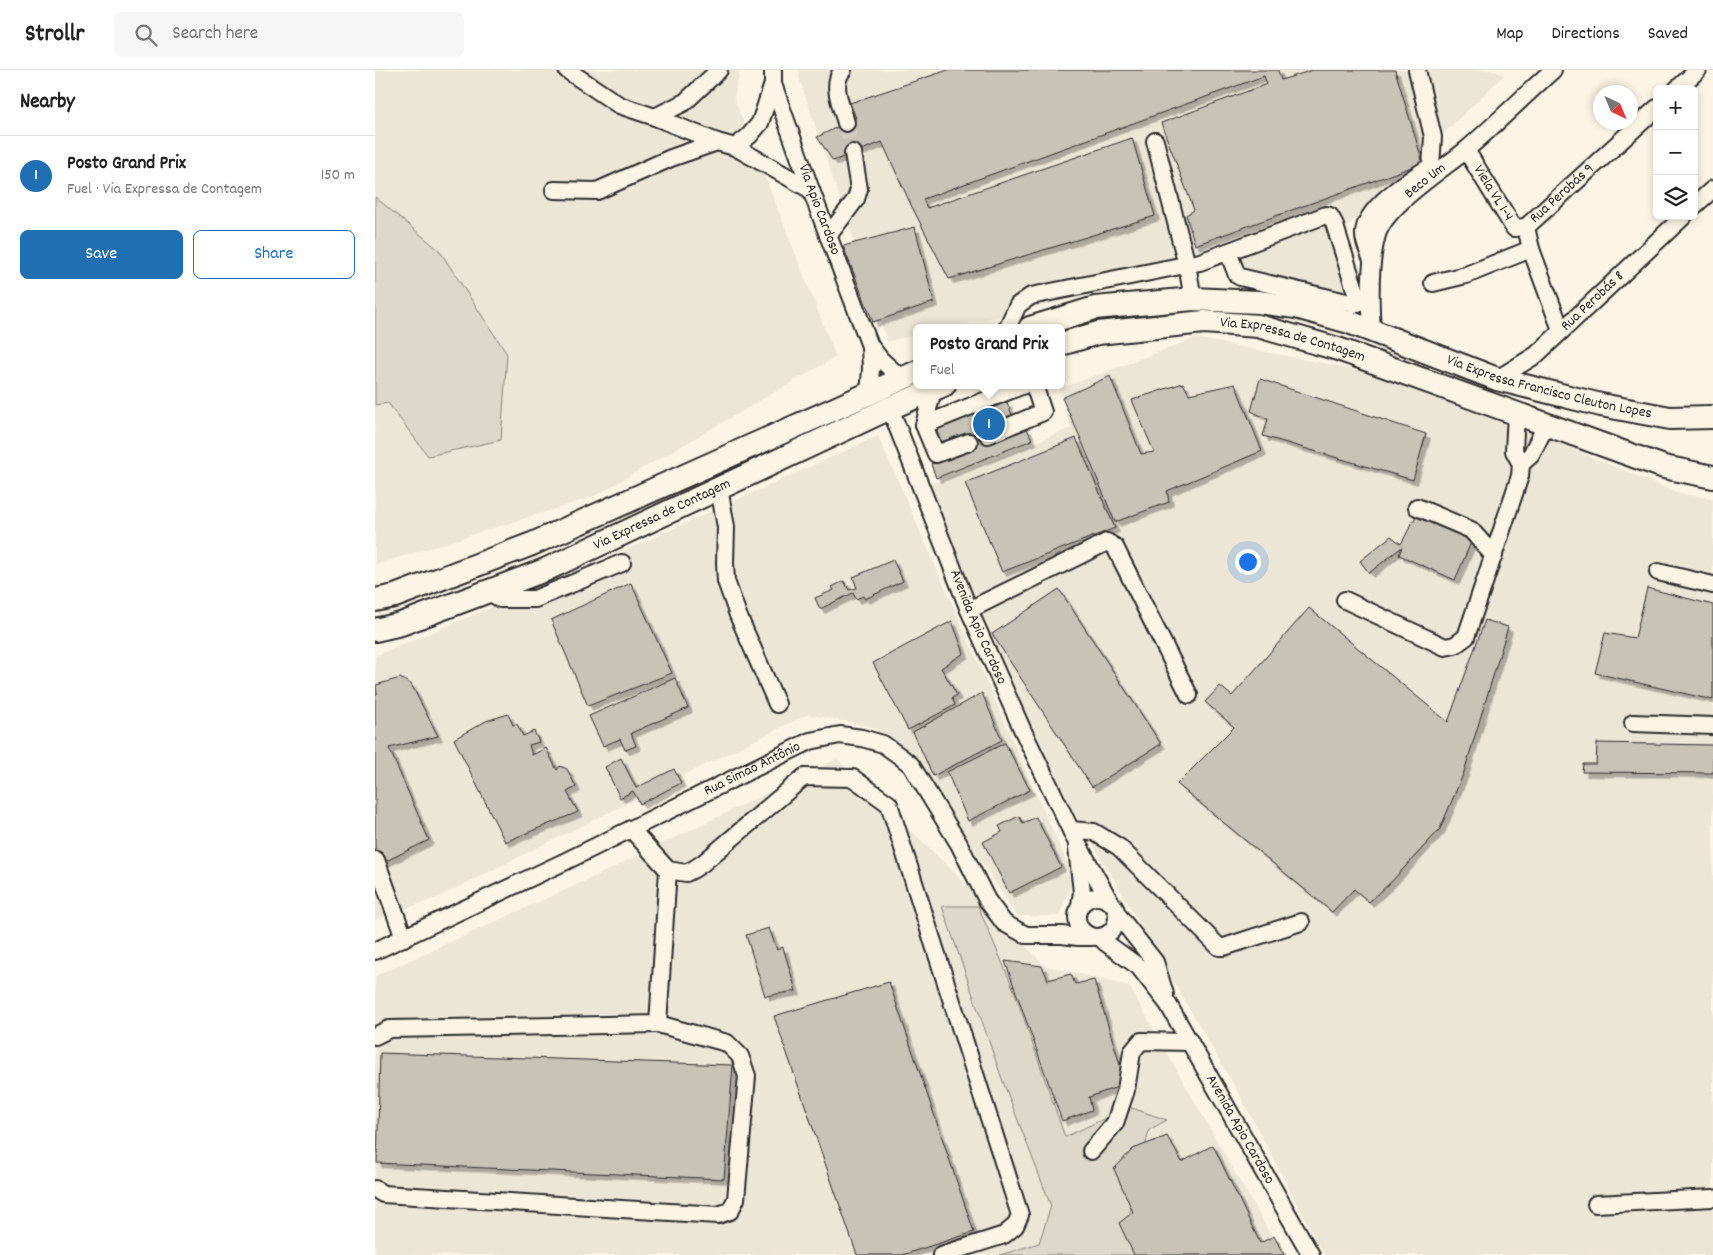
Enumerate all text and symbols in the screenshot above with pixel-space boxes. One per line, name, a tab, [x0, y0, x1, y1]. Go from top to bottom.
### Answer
search box	[114, 12, 464, 57]
text: Strollr	[25, 18, 84, 52]
icon: search	[132, 21, 160, 49]
text: Search here	[172, 21, 258, 48]
text: Map	[1496, 22, 1523, 47]
text: Directions	[1551, 22, 1620, 47]
text: Saved	[1648, 22, 1688, 47]
north arrow	[1593, 85, 1638, 130]
map controls	[1653, 85, 1698, 220]
button: +	[1653, 85, 1698, 130]
text: Nearby	[20, 88, 75, 118]
button: −	[1653, 130, 1698, 175]
text: Posto Grand Prix	[67, 151, 186, 178]
street label: Beco Um	[1400, 158, 1451, 205]
street label: Rua Perobás 9	[1525, 159, 1600, 229]
street label: Viela VL 1-4	[1467, 161, 1518, 226]
street label: Via Apio Cardoso	[792, 162, 846, 259]
text: 1	[34, 164, 38, 187]
text: 150 m	[321, 164, 355, 187]
button: layers	[1653, 175, 1698, 220]
text: Fuel · Via Expressa de Contagem	[67, 178, 262, 201]
button: Save	[20, 230, 183, 279]
button: Share	[193, 230, 355, 279]
street label: Rua Perobás 8	[1556, 266, 1630, 337]
street label: Via Expressa de Contagem	[1219, 312, 1368, 369]
popup	[913, 324, 1065, 389]
text: Posto Grand Prix	[930, 332, 1048, 359]
street label: Via Expressa Francisco Cleuton Lopes	[1443, 350, 1653, 425]
text: Fuel	[930, 359, 955, 382]
pin: 1	[973, 405, 1005, 443]
street label: Via Expressa de Contagem	[590, 473, 735, 557]
your location	[1235, 549, 1261, 575]
street label: Avenida Apio Cardoso	[943, 566, 1012, 688]
street label: Rua Simão Antônio	[700, 736, 805, 802]
street label: Avenida Apio Cardoso	[1200, 1071, 1280, 1189]

